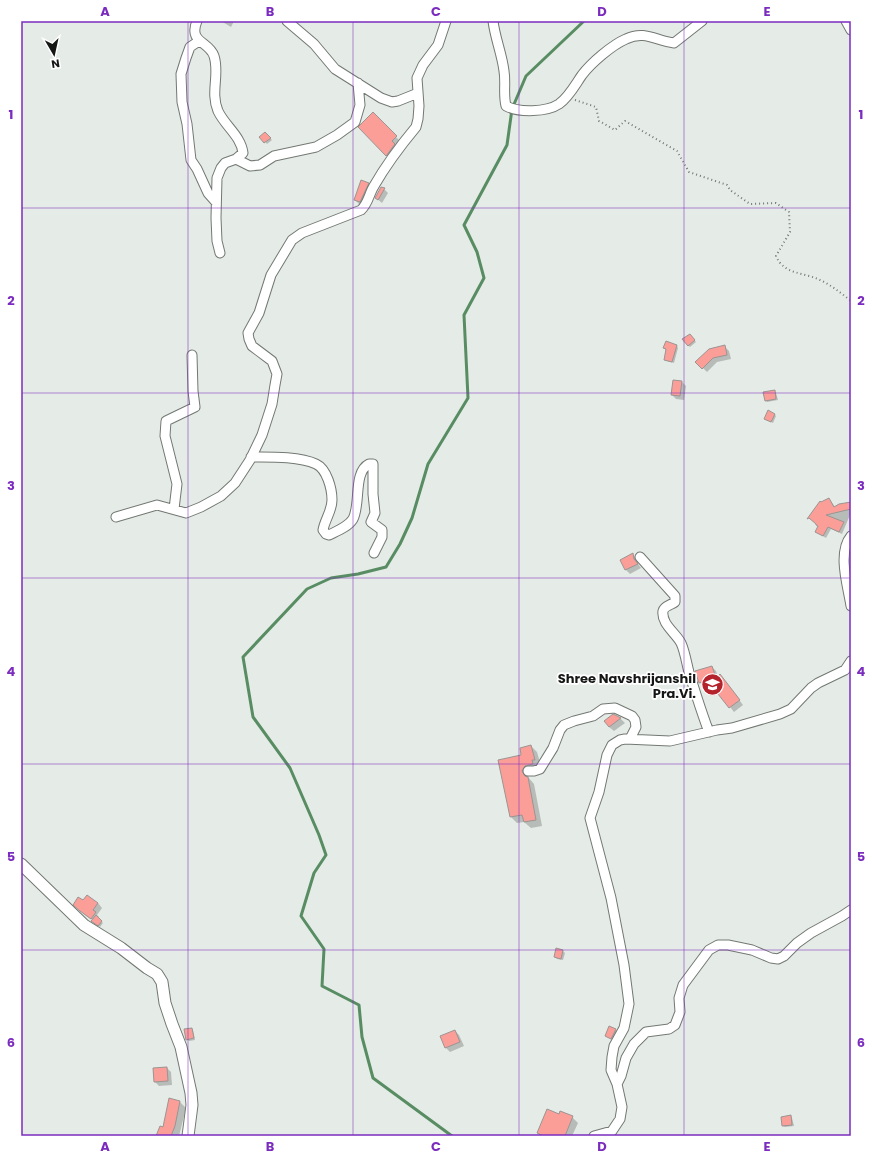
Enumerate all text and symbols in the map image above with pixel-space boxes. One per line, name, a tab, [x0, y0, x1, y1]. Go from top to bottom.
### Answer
text: A	[100, 2, 110, 21]
text: B	[266, 2, 275, 21]
text: C	[431, 2, 441, 21]
text: D	[597, 2, 607, 21]
text: E	[763, 2, 771, 21]
north arrow	[34, 34, 74, 74]
text: N	[50, 55, 61, 72]
text: 1	[9, 105, 13, 124]
text: 1	[859, 105, 863, 124]
text: 2	[7, 291, 15, 310]
text: 2	[857, 291, 865, 310]
text: 3	[7, 476, 15, 495]
text: 3	[857, 476, 865, 495]
text: 4	[7, 662, 16, 681]
text: 4	[857, 662, 866, 681]
place label: Shree Navshrijanshil Pra.Vi.	[558, 669, 696, 703]
school or university icon: Shree Navshrijanshil Pra.Vi.	[699, 672, 725, 698]
text: 5	[7, 847, 15, 866]
text: 5	[857, 847, 865, 866]
text: 6	[7, 1033, 15, 1052]
text: 6	[857, 1033, 865, 1052]
text: A	[100, 1137, 110, 1156]
text: B	[266, 1137, 275, 1156]
text: C	[431, 1137, 441, 1156]
text: D	[597, 1137, 607, 1156]
text: E	[763, 1137, 771, 1156]

